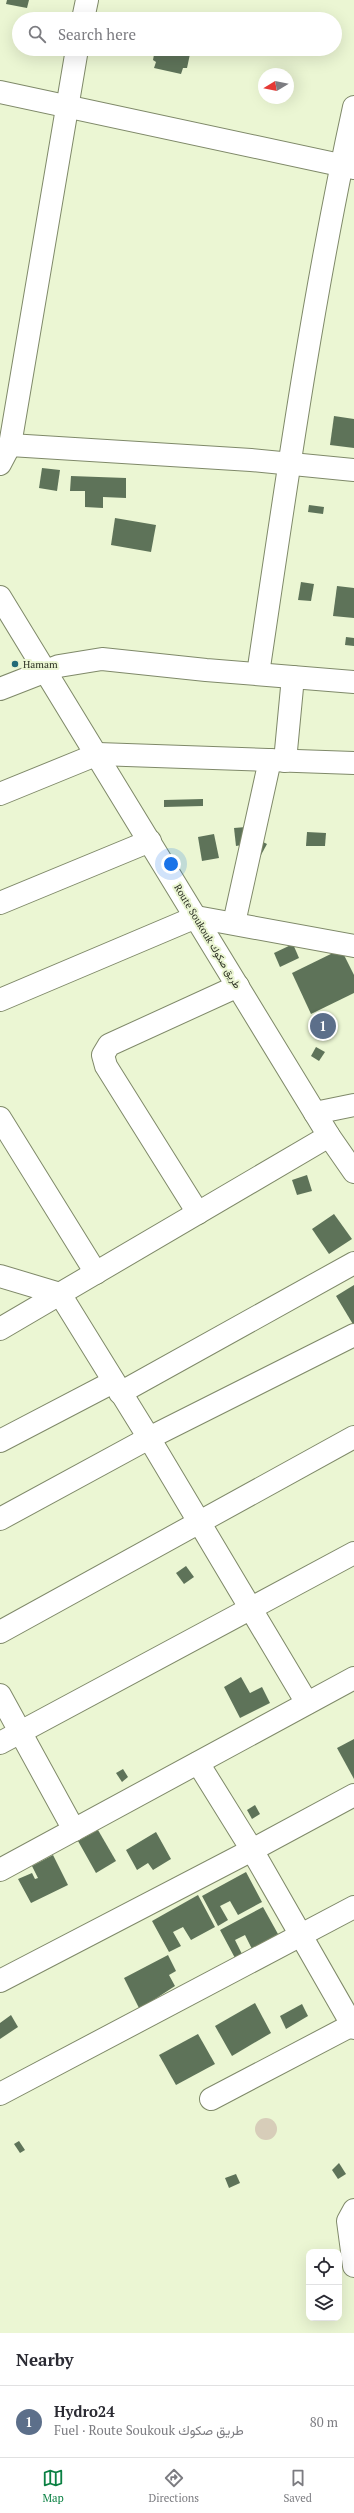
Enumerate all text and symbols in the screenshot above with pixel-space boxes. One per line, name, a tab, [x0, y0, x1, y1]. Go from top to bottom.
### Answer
search box	[12, 12, 342, 56]
icon: search	[26, 23, 48, 45]
text: Search here	[58, 24, 136, 44]
north arrow	[258, 68, 294, 104]
place label: Hamam	[23, 658, 58, 671]
marker: Hamam	[10, 659, 20, 669]
your location	[161, 854, 181, 874]
street label: Route Soukouk طريق صكوك	[171, 882, 244, 991]
pin: 1	[310, 1011, 336, 1041]
map controls	[306, 2249, 342, 2321]
button: locate	[306, 2249, 342, 2285]
button: layers	[306, 2285, 342, 2321]
text: Nearby	[16, 2348, 74, 2371]
text: Hydro24	[54, 2401, 115, 2421]
text: 1	[25, 2413, 33, 2431]
text: 80 m	[310, 2413, 338, 2431]
text: Fuel · Route Soukouk طريق صكوك	[54, 2421, 244, 2439]
tab: Map	[42, 2467, 64, 2505]
tab: Directions	[148, 2467, 199, 2505]
tab: Saved	[283, 2467, 312, 2505]

